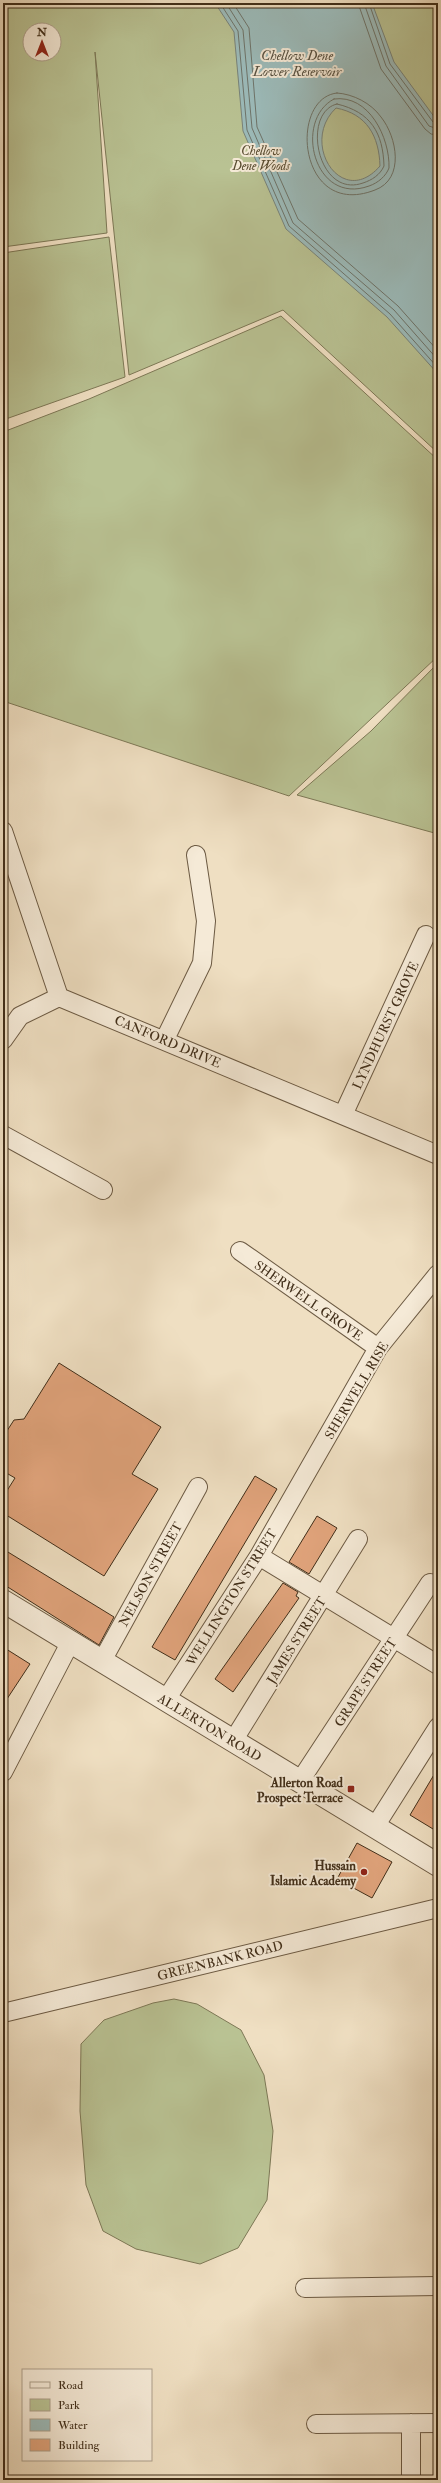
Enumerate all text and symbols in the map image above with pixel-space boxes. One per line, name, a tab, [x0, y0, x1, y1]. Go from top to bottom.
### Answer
north arrow	[22, 22, 62, 62]
text: N	[36, 26, 48, 39]
water label: Chellow Dene Lower Reservoir	[252, 47, 342, 80]
park label: Chellow Dene Woods	[231, 143, 290, 174]
street label: LYNDHURST GROVE	[349, 959, 423, 1092]
street label: CANFORD DRIVE	[112, 1012, 223, 1072]
street label: SHERWELL GROVE	[251, 1257, 366, 1344]
street label: SHERWELL RISE	[321, 1339, 392, 1442]
street label: NELSON STREET	[116, 1519, 186, 1630]
street label: WELLINGTON STREET	[183, 1526, 281, 1670]
street label: JAMES STREET	[263, 1594, 330, 1688]
street label: GRAPE STREET	[331, 1635, 401, 1730]
street label: ALLERTON ROAD	[154, 1690, 264, 1765]
place label: Allerton Road Prospect Terrace	[257, 1775, 344, 1807]
marker: Allerton Road Prospect Terrace	[346, 1784, 356, 1794]
place label: Hussain Islamic Academy	[270, 1858, 357, 1890]
marker: Hussain Islamic Academy	[359, 1867, 369, 1877]
street label: GREENBANK ROAD	[156, 1938, 285, 1984]
legend	[22, 2369, 152, 2461]
text: Road	[58, 2378, 83, 2393]
text: Park	[58, 2398, 80, 2413]
text: Water	[57, 2418, 88, 2433]
text: Building	[58, 2438, 101, 2453]

